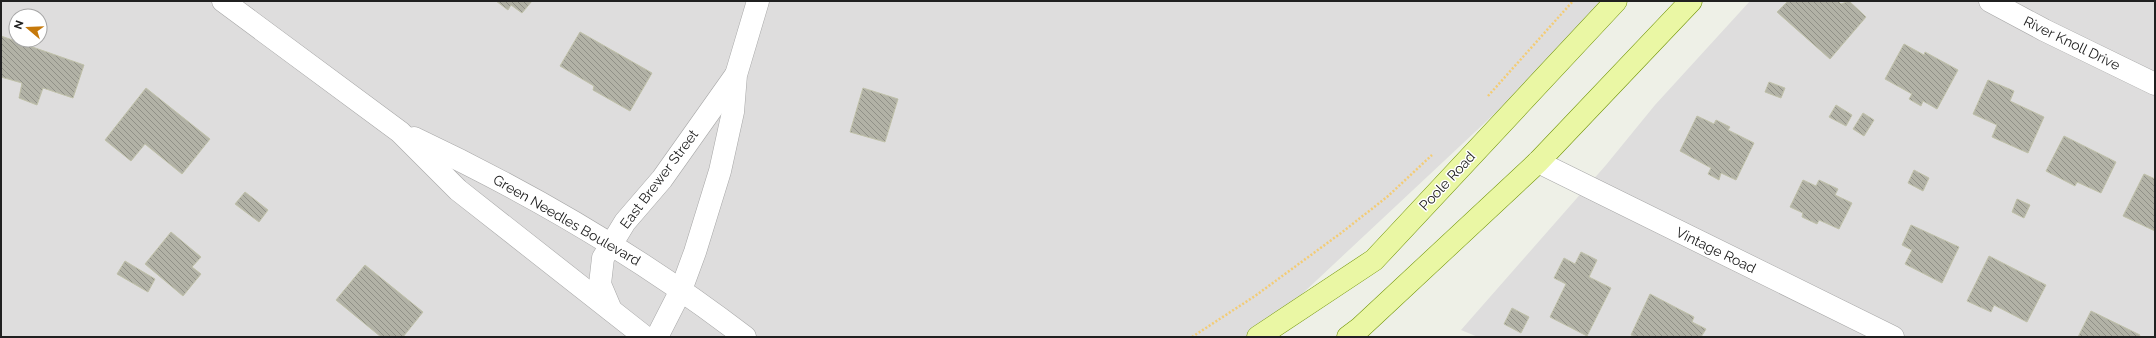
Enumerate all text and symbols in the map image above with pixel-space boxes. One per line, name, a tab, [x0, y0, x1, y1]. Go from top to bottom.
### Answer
north arrow	[8, 8, 48, 48]
street label: River Knoll Drive	[2021, 13, 2123, 73]
text: N	[12, 19, 27, 31]
street label: East Brewer Street	[617, 126, 702, 232]
street label: Poole Road	[1416, 148, 1478, 214]
street label: Green Needles Boulevard	[491, 171, 643, 269]
street label: Vintage Road	[1673, 224, 1759, 276]

